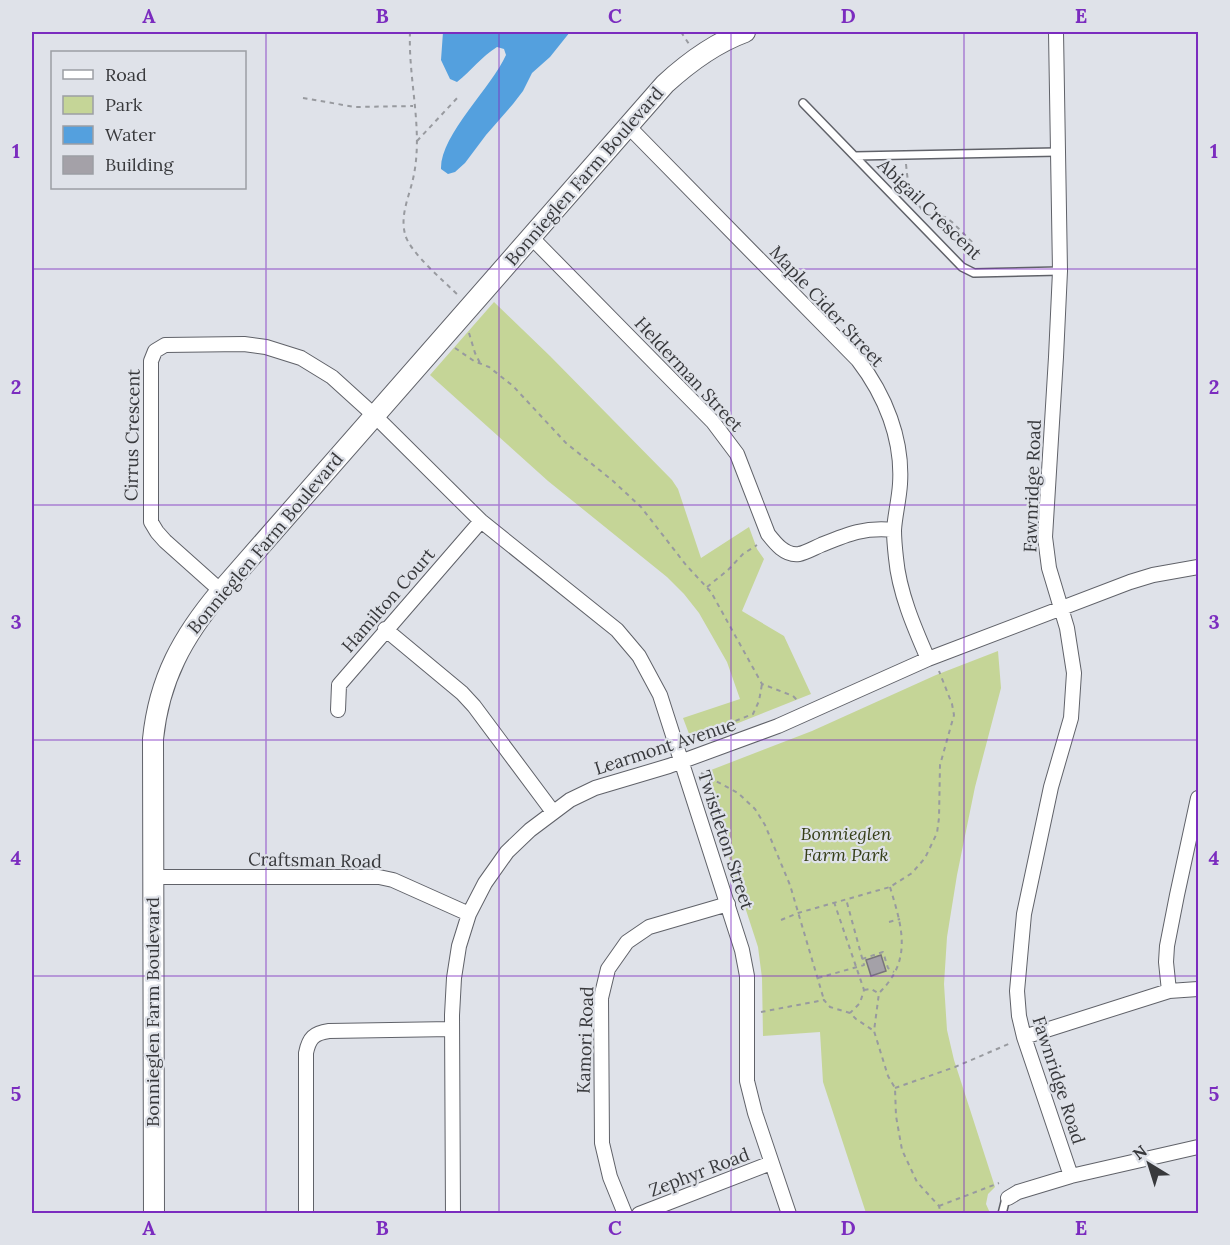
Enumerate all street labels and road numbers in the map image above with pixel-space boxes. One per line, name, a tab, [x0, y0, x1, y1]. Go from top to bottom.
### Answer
street label: Bonnieglen Farm Boulevard	[500, 82, 668, 270]
street label: Abigail Crescent	[872, 153, 987, 265]
street label: Maple Cider Street	[765, 241, 889, 372]
street label: Helderman Street	[630, 312, 748, 436]
street label: Cirrus Crescent	[119, 369, 145, 501]
street label: Fawnridge Road	[1018, 419, 1046, 553]
street label: Bonnieglen Farm Boulevard	[182, 447, 348, 638]
street label: Hamilton Court	[336, 543, 440, 657]
street label: Learmont Avenue	[591, 712, 739, 780]
street label: Twistleton Street	[693, 767, 759, 913]
street label: Craftsman Road	[248, 847, 382, 873]
street label: Bonnieglen Farm Boulevard	[141, 897, 164, 1127]
street label: Kamori Road	[572, 986, 598, 1094]
street label: Fawnridge Road	[1027, 1013, 1091, 1147]
street label: Zephyr Road	[645, 1142, 753, 1202]

